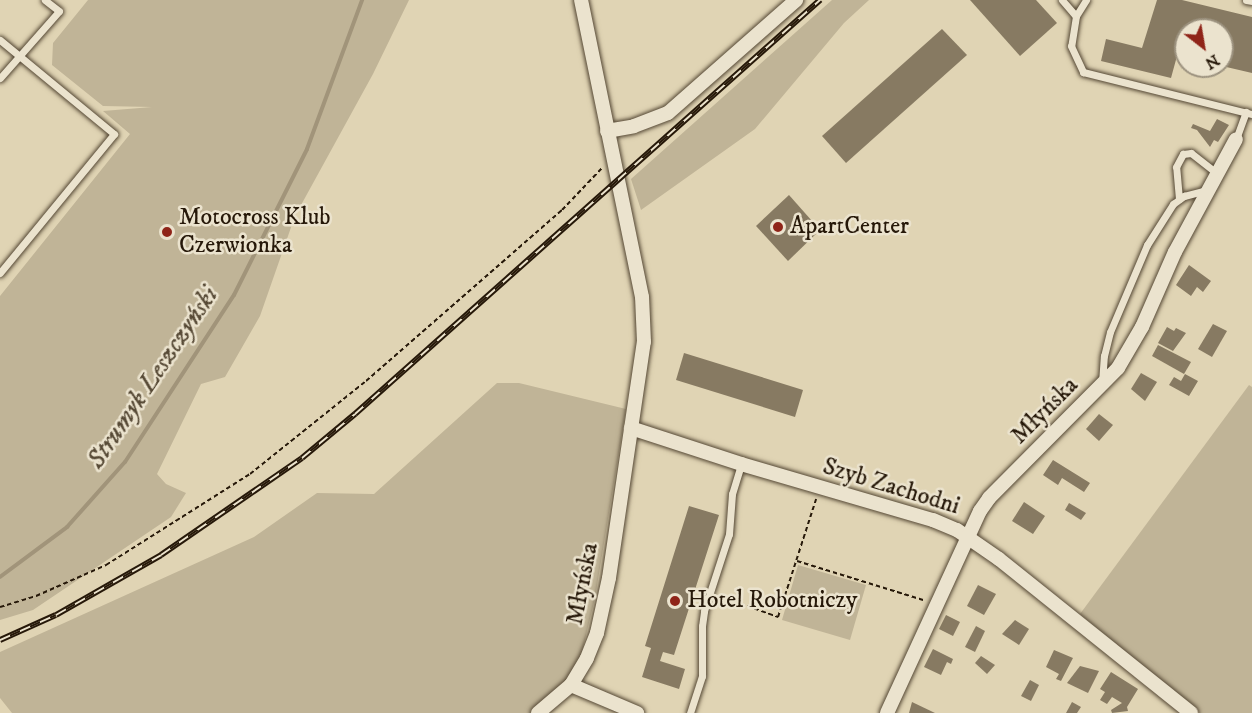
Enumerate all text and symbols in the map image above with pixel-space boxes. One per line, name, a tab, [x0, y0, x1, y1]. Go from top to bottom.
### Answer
north arrow	[1174, 18, 1234, 78]
text: N	[1201, 50, 1223, 74]
place label: Motocross Klub Czerwionka	[179, 204, 331, 260]
place label: ApartCenter	[790, 213, 909, 241]
marker: ApartCenter	[771, 220, 785, 234]
marker: Motocross Klub Czerwionka	[160, 225, 174, 239]
water label: Strumyk Leszczyński	[81, 281, 225, 475]
street label: Młyńska	[1006, 372, 1084, 450]
street label: Szyb Zachodni	[819, 453, 963, 521]
street label: Młyńska	[561, 541, 605, 627]
place label: Hotel Robotniczy	[687, 587, 857, 615]
marker: Hotel Robotniczy	[668, 594, 682, 608]

